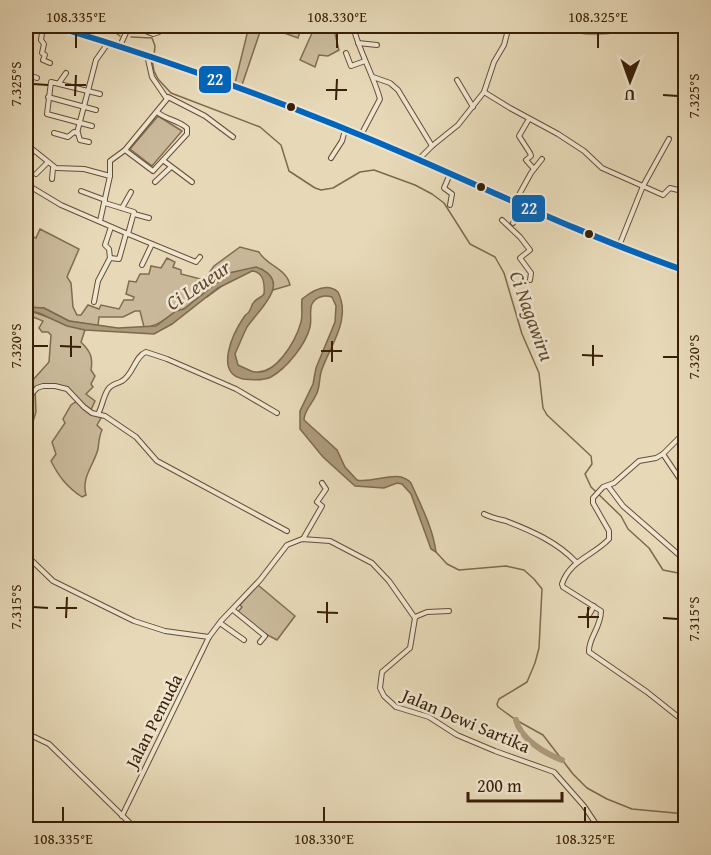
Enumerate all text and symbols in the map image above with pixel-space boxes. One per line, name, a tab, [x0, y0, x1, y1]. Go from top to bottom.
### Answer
text: 108.335°E	[46, 6, 106, 27]
text: 108.330°E	[307, 6, 367, 27]
text: 108.325°E	[568, 6, 628, 27]
north arrow	[600, 51, 660, 111]
text: 7.325°S	[5, 61, 26, 107]
line badge: 22	[198, 65, 232, 94]
text: 22	[207, 67, 223, 91]
text: 7.325°S	[683, 73, 704, 119]
text: U	[624, 84, 635, 108]
unlabelled marker	[285, 101, 297, 113]
unlabelled marker	[475, 181, 487, 193]
line badge: 22	[511, 194, 546, 223]
text: 22	[521, 196, 537, 220]
unlabelled marker	[583, 228, 595, 240]
water label: Ci Leueur	[160, 252, 236, 317]
water label: Ci Nagawiru	[503, 267, 562, 365]
text: 7.320°S	[5, 323, 26, 369]
text: 7.320°S	[683, 334, 704, 380]
text: 7.315°S	[5, 584, 26, 630]
text: 7.315°S	[683, 596, 704, 642]
street label: Jalan Pemuda	[117, 669, 189, 774]
street label: Jalan Dewi Sartika	[396, 681, 535, 760]
scale bar	[468, 765, 562, 803]
text: 200 m	[477, 772, 522, 799]
text: 108.335°E	[33, 828, 93, 849]
text: 108.330°E	[294, 828, 354, 849]
text: 108.325°E	[555, 828, 615, 849]

